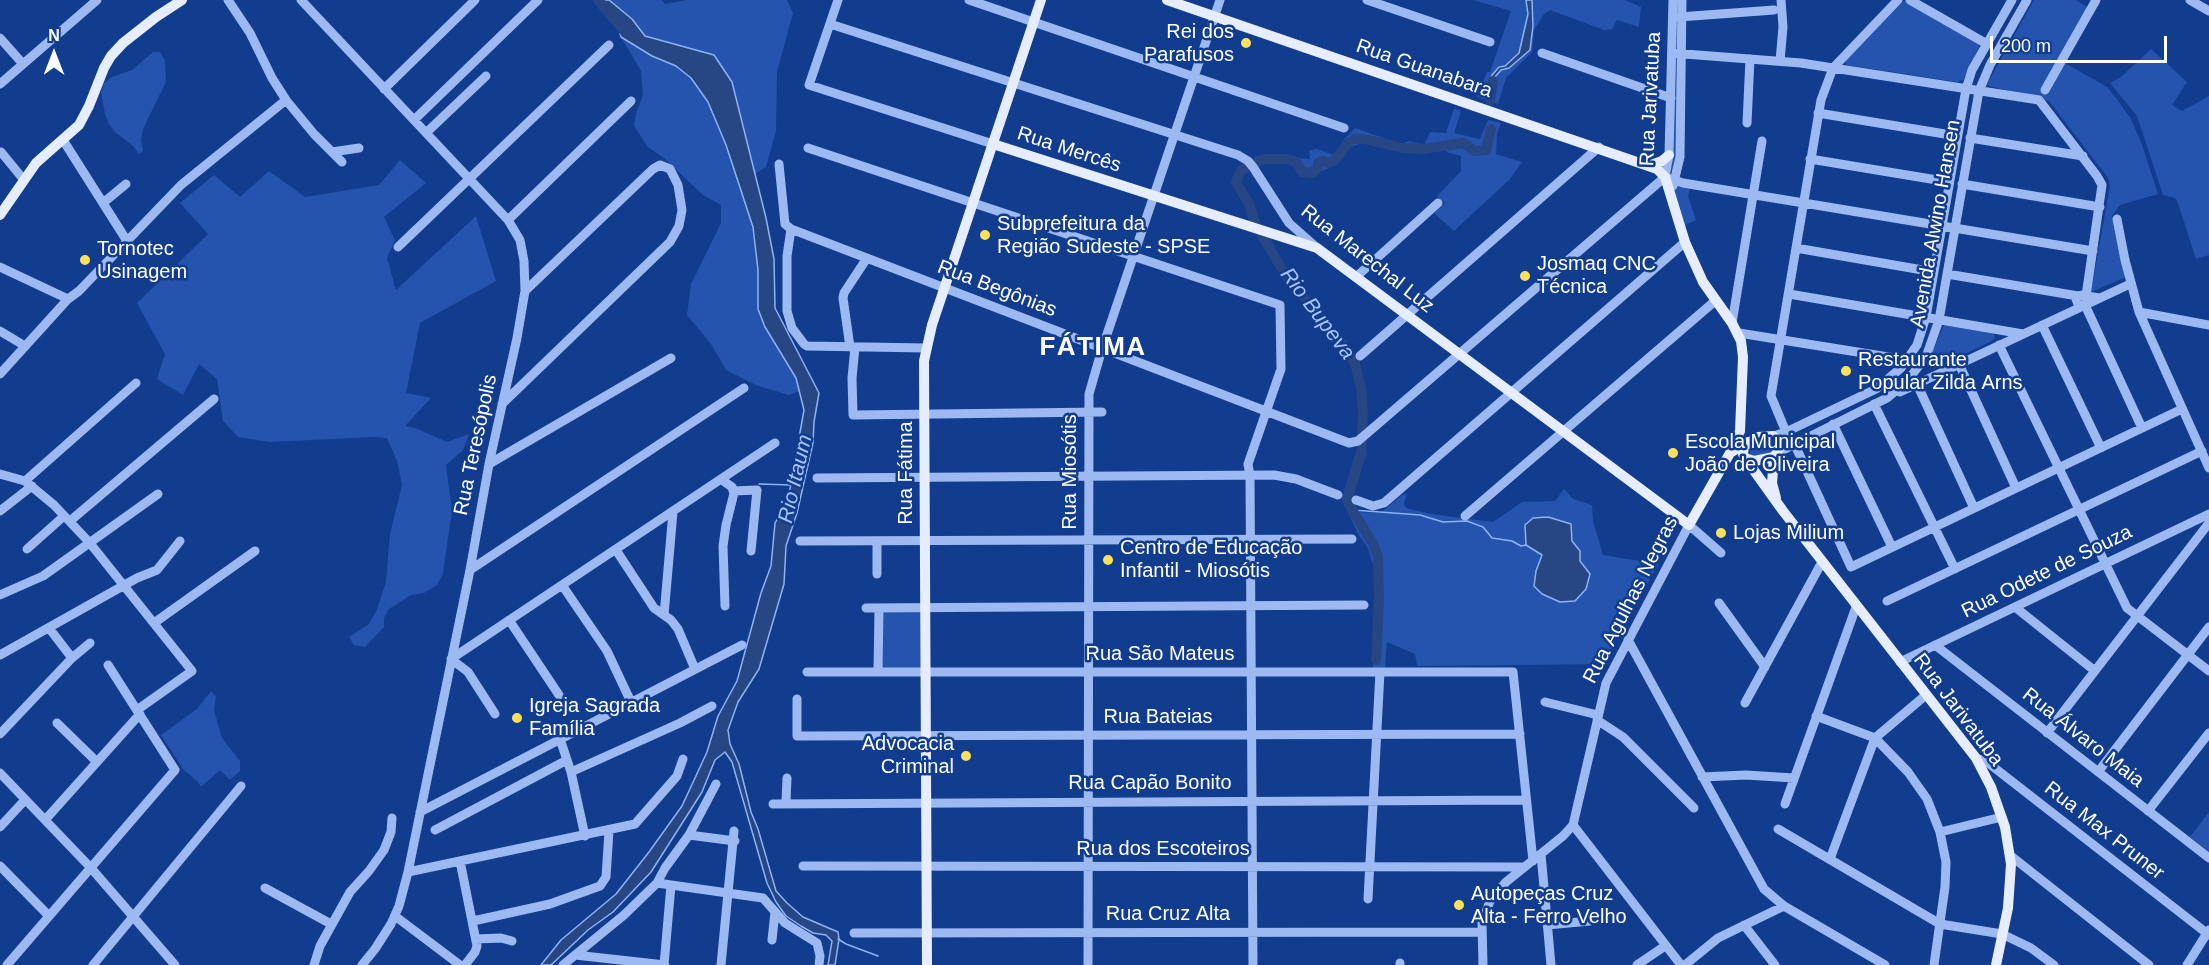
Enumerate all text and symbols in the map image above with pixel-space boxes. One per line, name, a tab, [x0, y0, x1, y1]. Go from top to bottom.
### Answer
place label: Rei dos Parafusos	[1144, 20, 1234, 67]
north arrow	[24, 24, 84, 84]
scale bar	[1993, 24, 2170, 62]
text: N	[48, 27, 60, 44]
street label: Rua Jarivatuba	[1635, 31, 1667, 167]
street label: Rua Guanabara	[1353, 34, 1495, 104]
marker: Rei dos Parafusos	[1239, 36, 1253, 50]
text: 200 m	[2001, 36, 2051, 56]
street label: Avenida Alwino Hansen	[1906, 118, 1966, 330]
street label: Rua Mercês	[1014, 122, 1124, 178]
street label: Rua Marechal Luz	[1296, 200, 1438, 318]
place label: Subprefeitura da Região Sudeste - SPSE	[997, 212, 1210, 259]
marker: Subprefeitura da Região Sudeste - SPSE	[978, 228, 992, 242]
place label: Tornotec Usinagem	[97, 237, 187, 284]
place label: Josmaq CNC Técnica	[1537, 252, 1656, 299]
marker: Tornotec Usinagem	[78, 253, 92, 267]
street label: Rua Begônias	[934, 255, 1060, 323]
water label: Rio Bupeva	[1274, 263, 1360, 365]
marker: Josmaq CNC Técnica	[1518, 269, 1532, 283]
district label: FÁTIMA	[1039, 332, 1147, 364]
place label: Restaurante Popular Zilda Arns	[1858, 348, 2023, 395]
marker: Restaurante Popular Zilda Arns	[1839, 364, 1853, 378]
street label: Rua Teresópolis	[449, 372, 503, 518]
street label: Rua Miosótis	[1058, 414, 1082, 530]
street label: Rua Fátima	[894, 421, 918, 525]
place label: Escola Municipal João de Oliveira	[1685, 430, 1835, 477]
water label: Rio Itaum	[774, 432, 818, 526]
marker: Escola Municipal João de Oliveira	[1666, 446, 1680, 460]
street label: Rua Agulhas Negras	[1578, 512, 1684, 688]
street label: Rua Odete de Souza	[1958, 520, 2136, 624]
place label: Lojas Milium	[1733, 521, 1844, 545]
marker: Lojas Milium	[1714, 526, 1728, 540]
place label: Centro de Educação Infantil - Miosótis	[1120, 536, 1302, 583]
marker: Centro de Educação Infantil - Miosótis	[1101, 553, 1115, 567]
street label: Rua São Mateus	[1086, 642, 1234, 666]
street label: Rua Jarivatuba	[1908, 649, 2008, 771]
street label: Rua Álvaro Maia	[2017, 683, 2149, 793]
place label: Igreja Sagrada Família	[529, 694, 660, 741]
street label: Rua Bateias	[1104, 705, 1212, 729]
marker: Igreja Sagrada Família	[510, 711, 524, 725]
place label: Advocacia Criminal	[862, 732, 954, 779]
marker: Advocacia Criminal	[959, 749, 973, 763]
street label: Rua Capão Bonito	[1068, 771, 1232, 795]
street label: Rua Max Pruner	[2039, 777, 2169, 885]
street label: Rua dos Escoteiros	[1076, 837, 1250, 861]
place label: Autopeças Cruz Alta - Ferro Velho	[1471, 882, 1627, 929]
marker: Autopeças Cruz Alta - Ferro Velho	[1452, 898, 1466, 912]
street label: Rua Cruz Alta	[1106, 902, 1230, 926]

